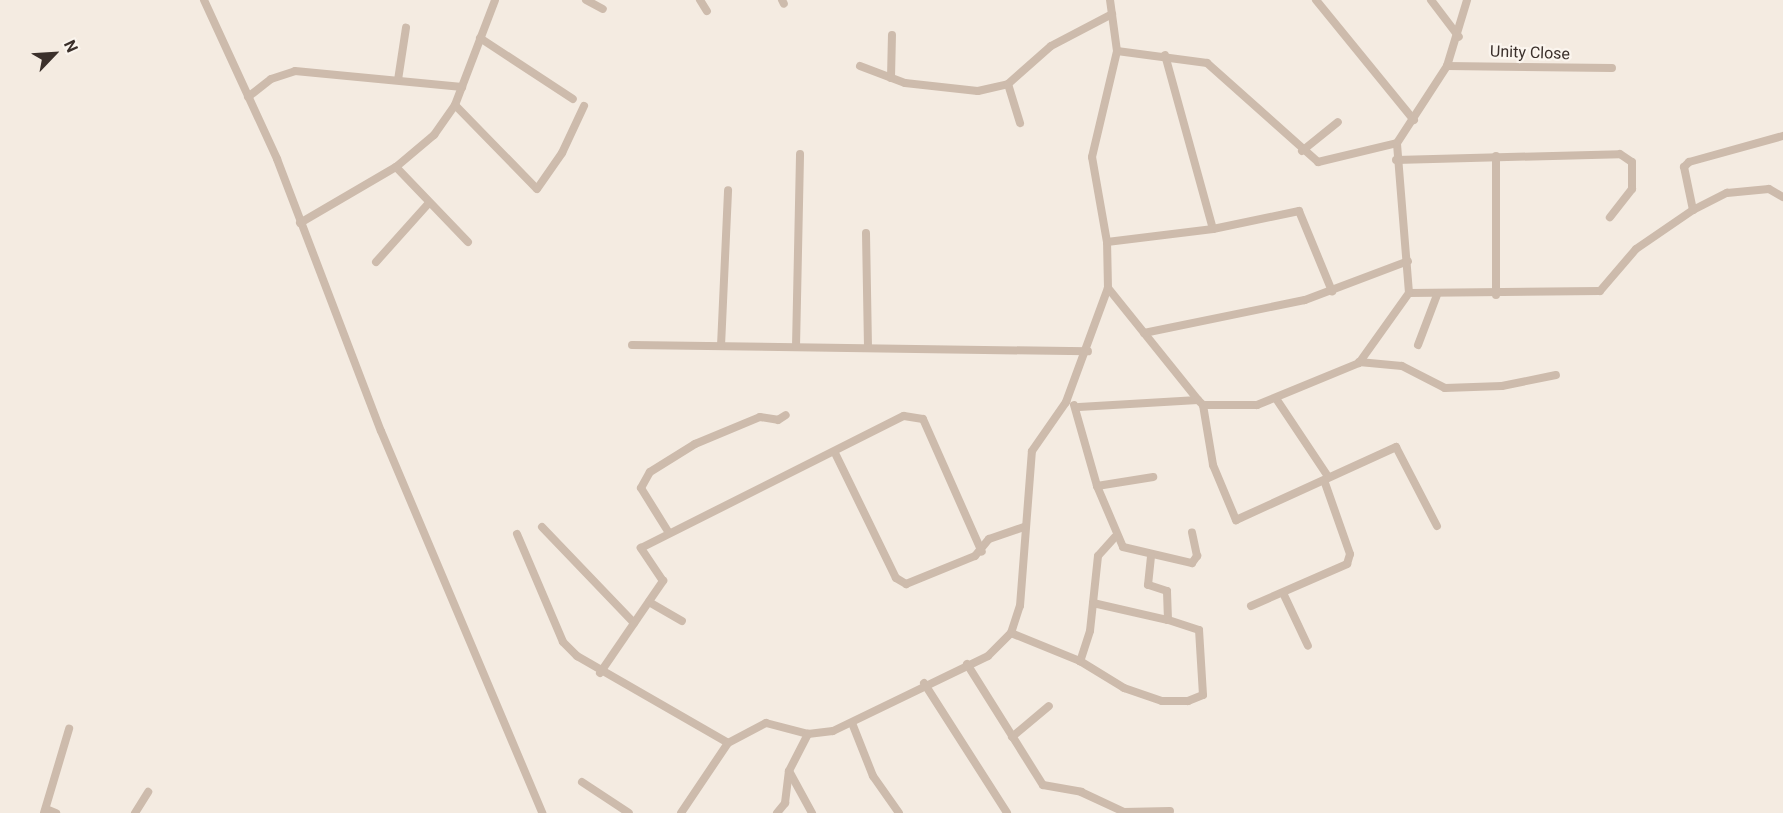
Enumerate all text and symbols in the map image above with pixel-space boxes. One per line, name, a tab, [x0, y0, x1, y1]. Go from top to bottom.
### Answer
north arrow	[24, 24, 84, 84]
text: N	[60, 37, 82, 55]
street label: Unity Close	[1490, 42, 1570, 64]

